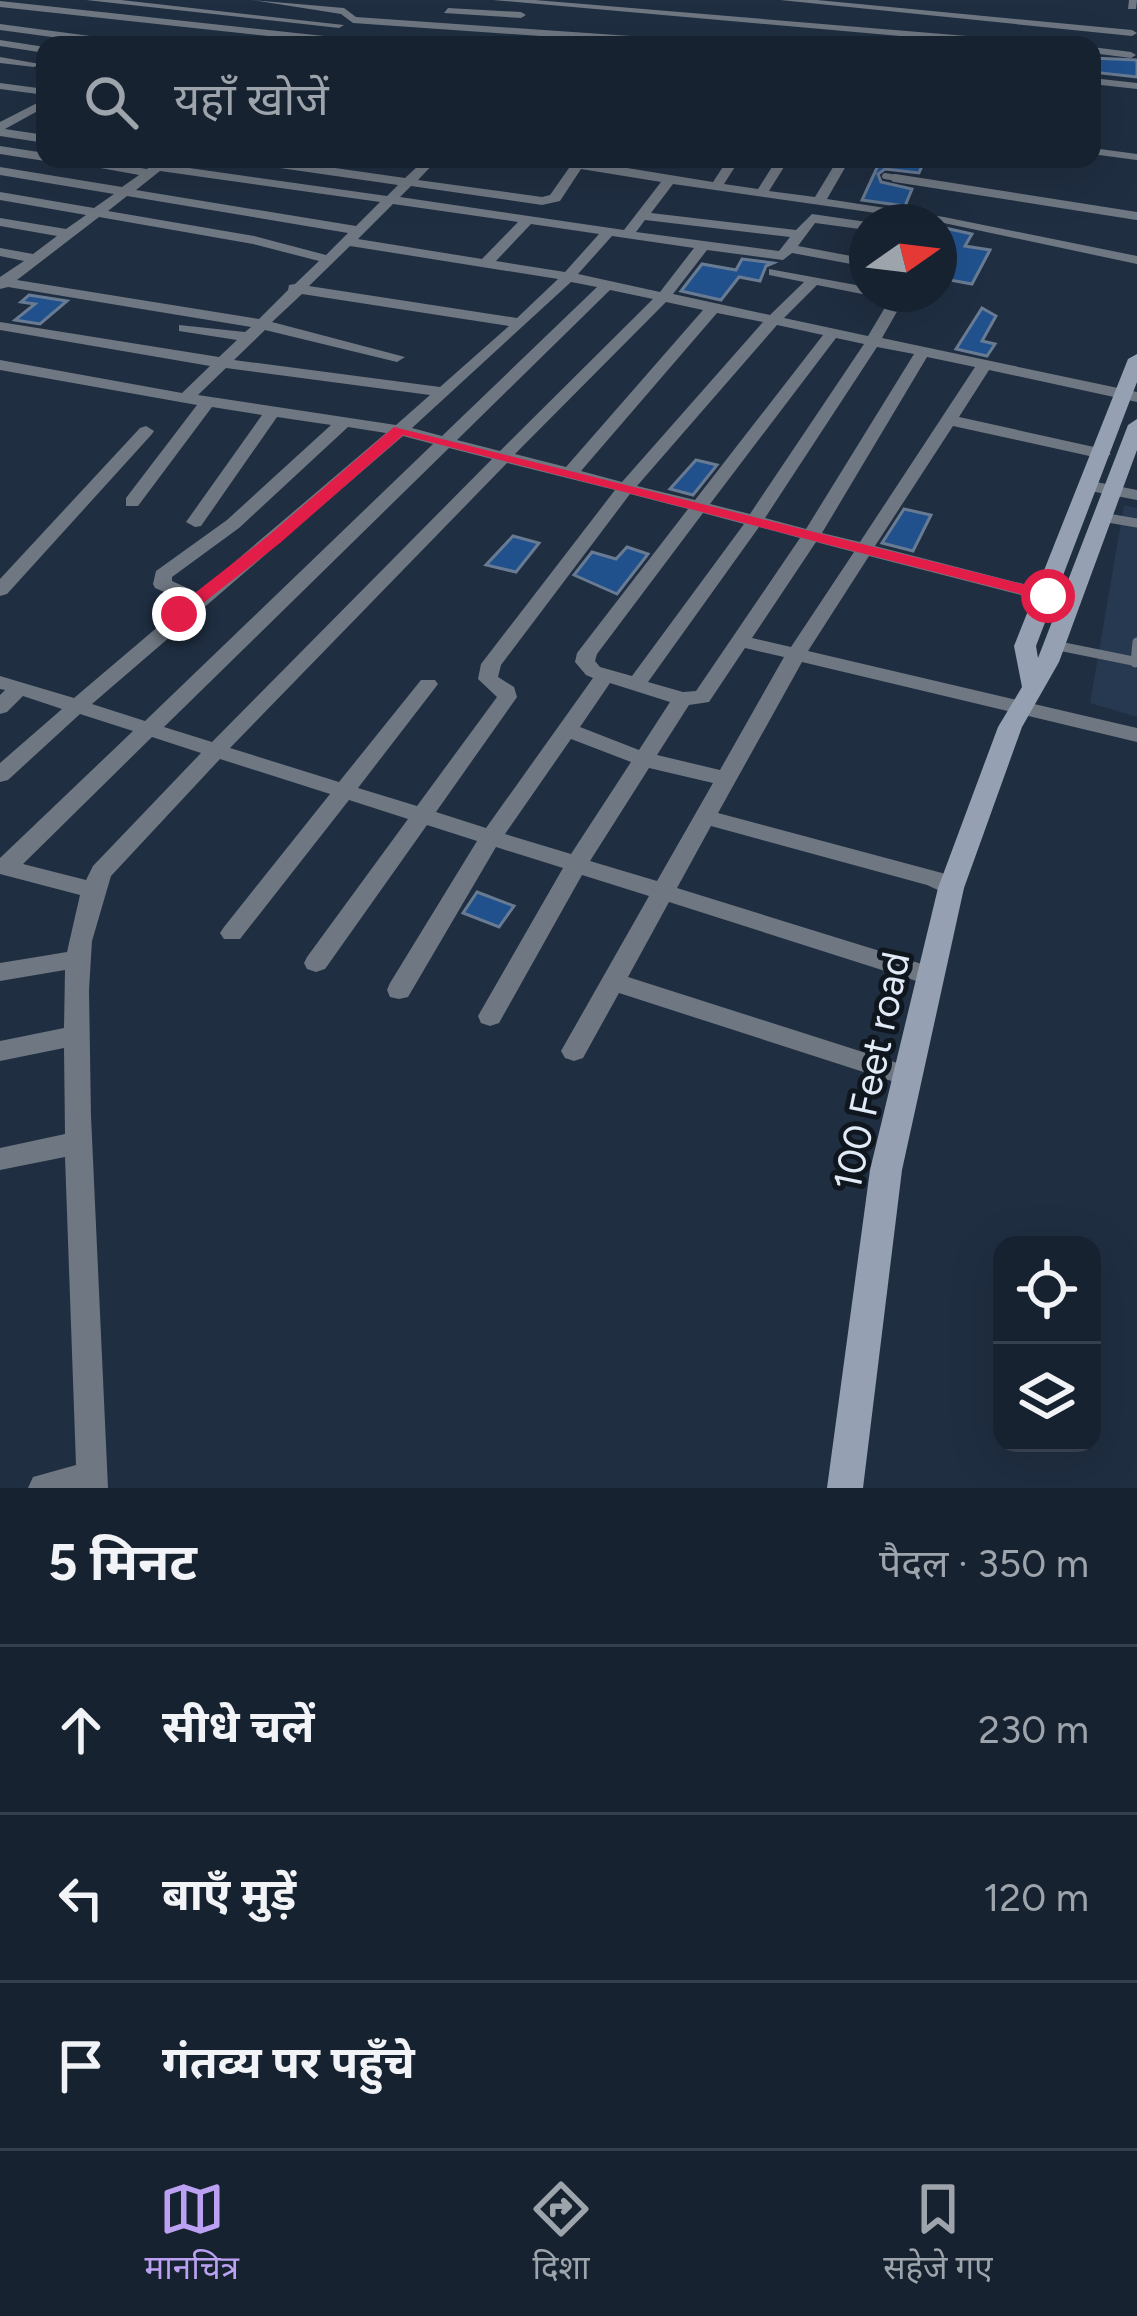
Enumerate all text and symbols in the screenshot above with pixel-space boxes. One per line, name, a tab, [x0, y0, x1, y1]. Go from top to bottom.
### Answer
search box	[36, 36, 1101, 168]
icon: search	[78, 69, 144, 135]
text: यहाँ खोजें	[174, 72, 329, 126]
north arrow	[849, 204, 957, 312]
route start	[1021, 569, 1075, 623]
route end	[152, 587, 206, 641]
street label: 100 Feet road	[823, 948, 920, 1194]
map controls	[993, 1236, 1101, 1452]
button: locate	[993, 1236, 1101, 1344]
button: layers	[993, 1344, 1101, 1452]
text: 5 मिनट	[48, 1532, 197, 1593]
text: पैदल · 350 m	[879, 1540, 1089, 1587]
icon: ahead	[48, 1697, 114, 1763]
text: सीधे चलें	[162, 1699, 315, 1753]
text: 230 m	[978, 1706, 1089, 1753]
icon: left	[48, 1865, 114, 1931]
text: बाएँ मुड़ें	[162, 1867, 296, 1921]
text: 120 m	[983, 1874, 1089, 1921]
icon: arrive	[48, 2033, 114, 2099]
text: गंतव्य पर पहुँचे	[162, 2035, 415, 2089]
tab: मानचित्र	[145, 2176, 239, 2292]
tab: दिशा	[528, 2176, 594, 2292]
tab: सहेजे गए	[883, 2176, 992, 2292]

